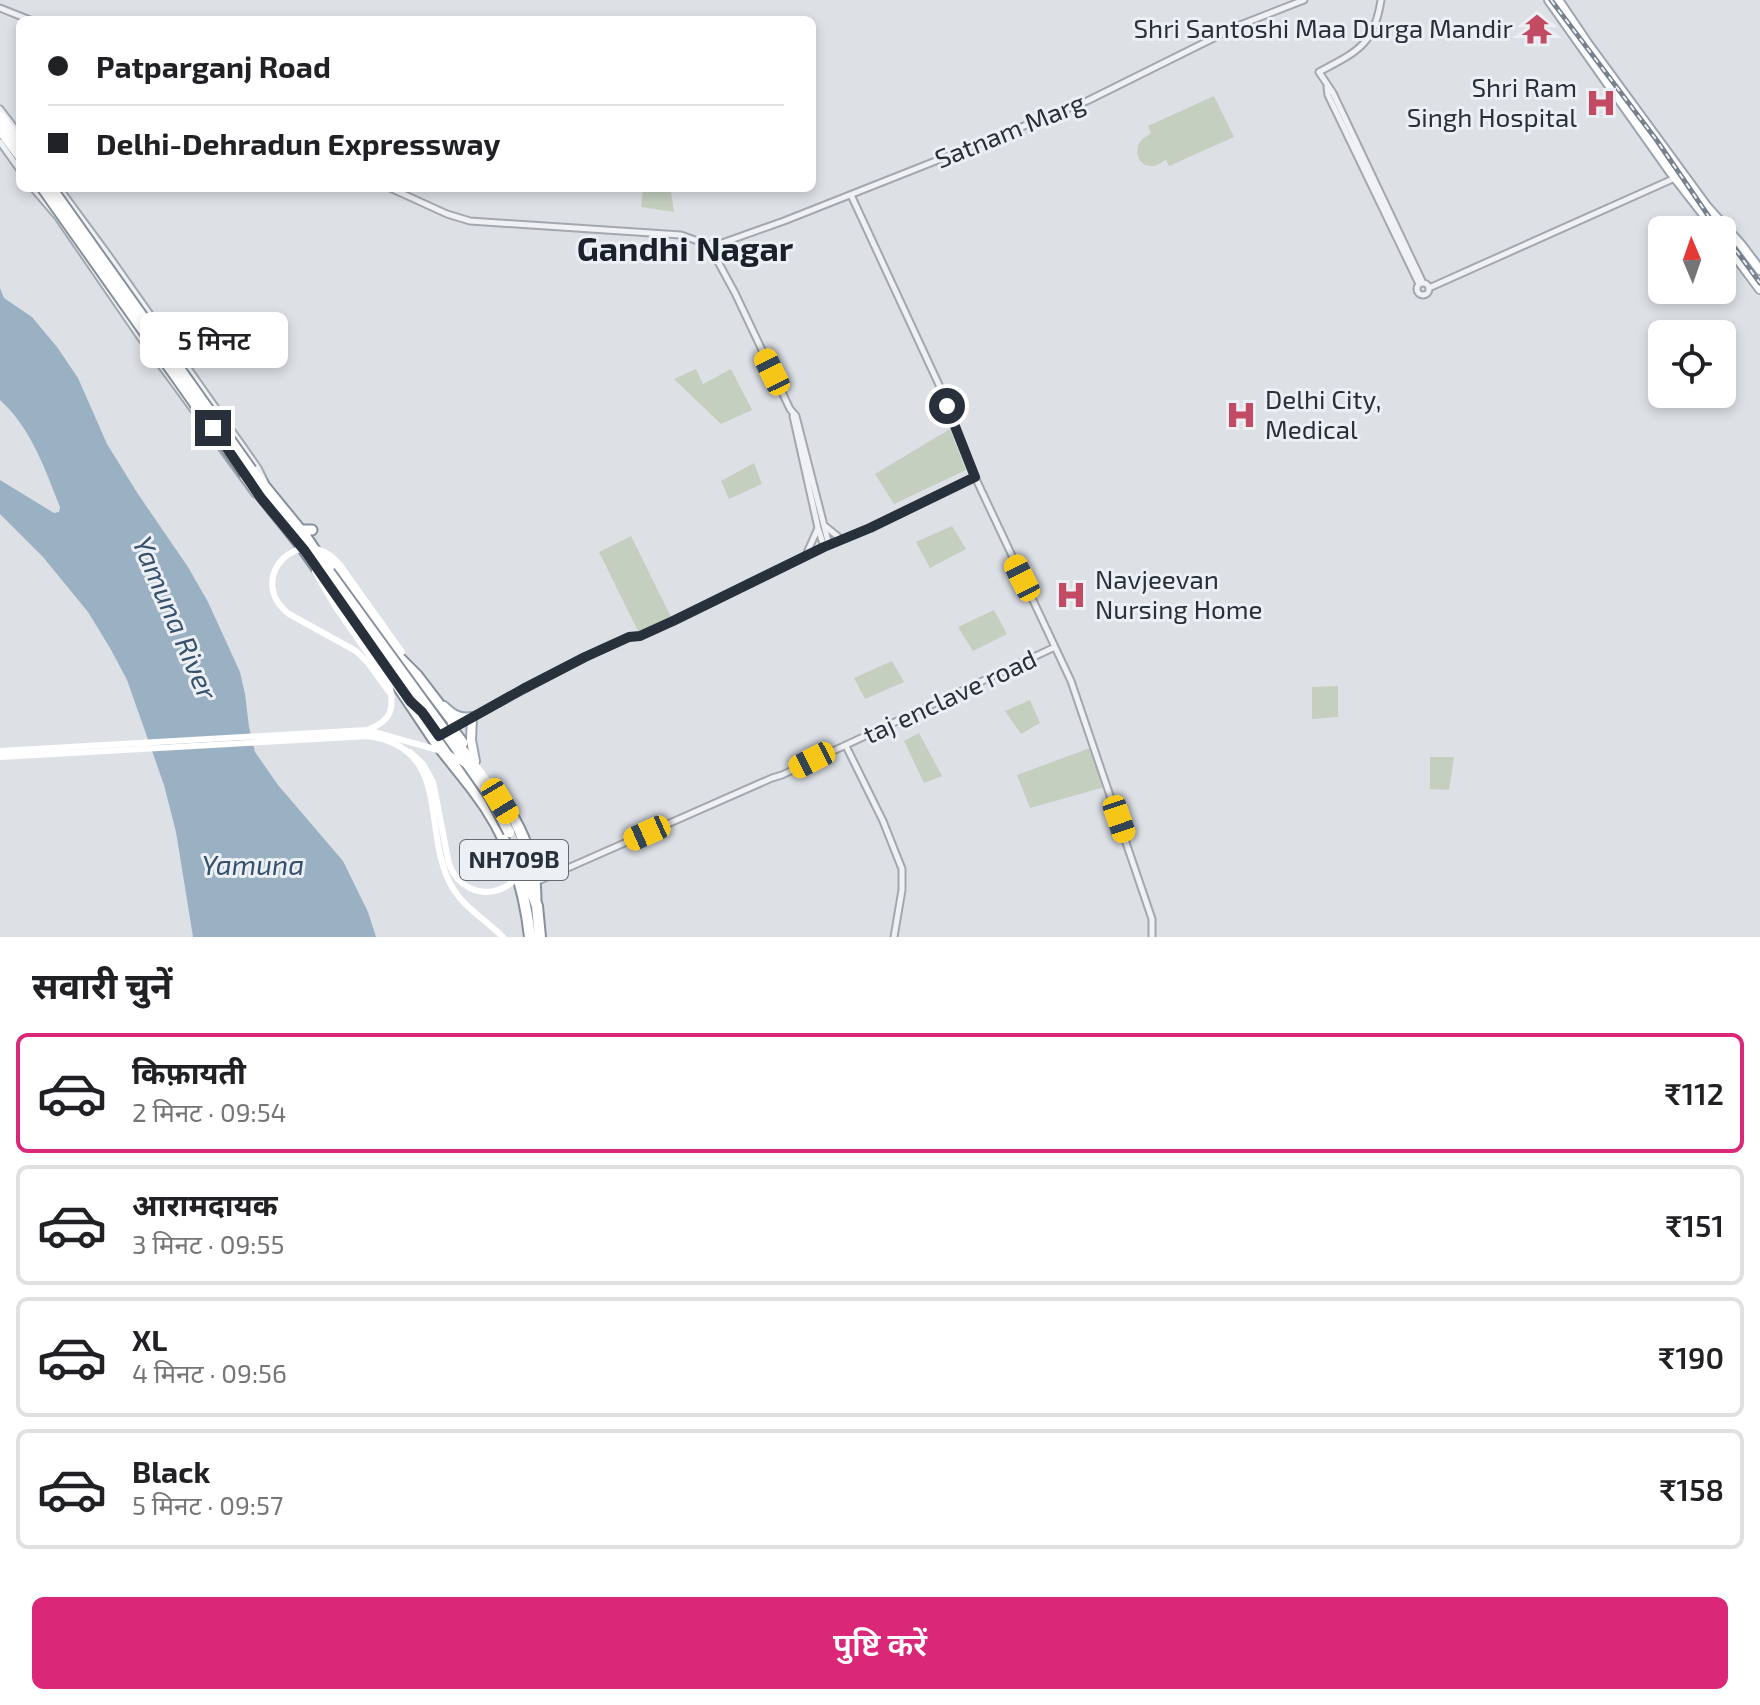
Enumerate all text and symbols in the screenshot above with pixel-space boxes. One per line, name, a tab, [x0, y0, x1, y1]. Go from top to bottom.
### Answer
place label: Shri Santoshi Maa Durga Mandir	[1133, 12, 1513, 43]
temple icon: Shri Santoshi Maa Durga Mandir	[1520, 12, 1554, 46]
text: Patparganj Road	[96, 48, 331, 84]
place label: Shri Ram Singh Hospital	[1407, 71, 1577, 132]
street label: Satnam Marg	[930, 86, 1089, 174]
hospital icon: Shri Ram Singh Hospital	[1584, 86, 1618, 120]
text: Delhi-Dehradun Expressway	[96, 125, 500, 161]
north arrow	[1648, 216, 1736, 304]
map controls	[1648, 216, 1736, 408]
district label: Gandhi Nagar	[577, 227, 794, 268]
callout: 5 मिनट	[139, 312, 287, 368]
button: locate	[1648, 320, 1736, 408]
text: 5 मिनट	[178, 324, 250, 355]
car	[751, 345, 793, 399]
place label: Delhi City, Medical	[1265, 383, 1381, 444]
route start	[929, 388, 965, 424]
hospital icon: Delhi City, Medical	[1224, 398, 1258, 432]
route end	[195, 410, 231, 446]
water label: Yamuna River	[126, 531, 226, 705]
car	[1000, 551, 1044, 605]
place label: Navjeevan Nursing Home	[1095, 563, 1263, 624]
hospital icon: Navjeevan Nursing Home	[1054, 578, 1088, 612]
street label: taj enclave road	[858, 642, 1041, 749]
car	[785, 738, 839, 782]
car	[477, 774, 523, 828]
car	[1100, 792, 1138, 846]
car	[620, 812, 674, 854]
road number: NH709B	[460, 840, 568, 880]
water label: Yamuna	[202, 847, 304, 881]
text: सवारी चुनें	[32, 963, 172, 1006]
text: किफ़ायती	[132, 1054, 246, 1090]
icon: car	[36, 1057, 108, 1129]
text: ₹112	[1664, 1075, 1724, 1111]
text: 2 मिनट · 09:54	[132, 1096, 287, 1127]
text: आरामदायक	[132, 1186, 278, 1222]
icon: car	[36, 1189, 108, 1261]
text: ₹151	[1665, 1207, 1724, 1243]
text: 3 मिनट · 09:55	[132, 1228, 284, 1259]
icon: car	[36, 1321, 108, 1393]
text: XL	[132, 1321, 167, 1357]
text: ₹190	[1658, 1339, 1724, 1375]
text: 4 मिनट · 09:56	[132, 1357, 287, 1388]
icon: car	[36, 1453, 108, 1525]
text: Black	[132, 1453, 210, 1489]
text: ₹158	[1659, 1471, 1724, 1507]
text: 5 मिनट · 09:57	[132, 1489, 283, 1520]
button: पुष्टि करें	[32, 1597, 1728, 1689]

